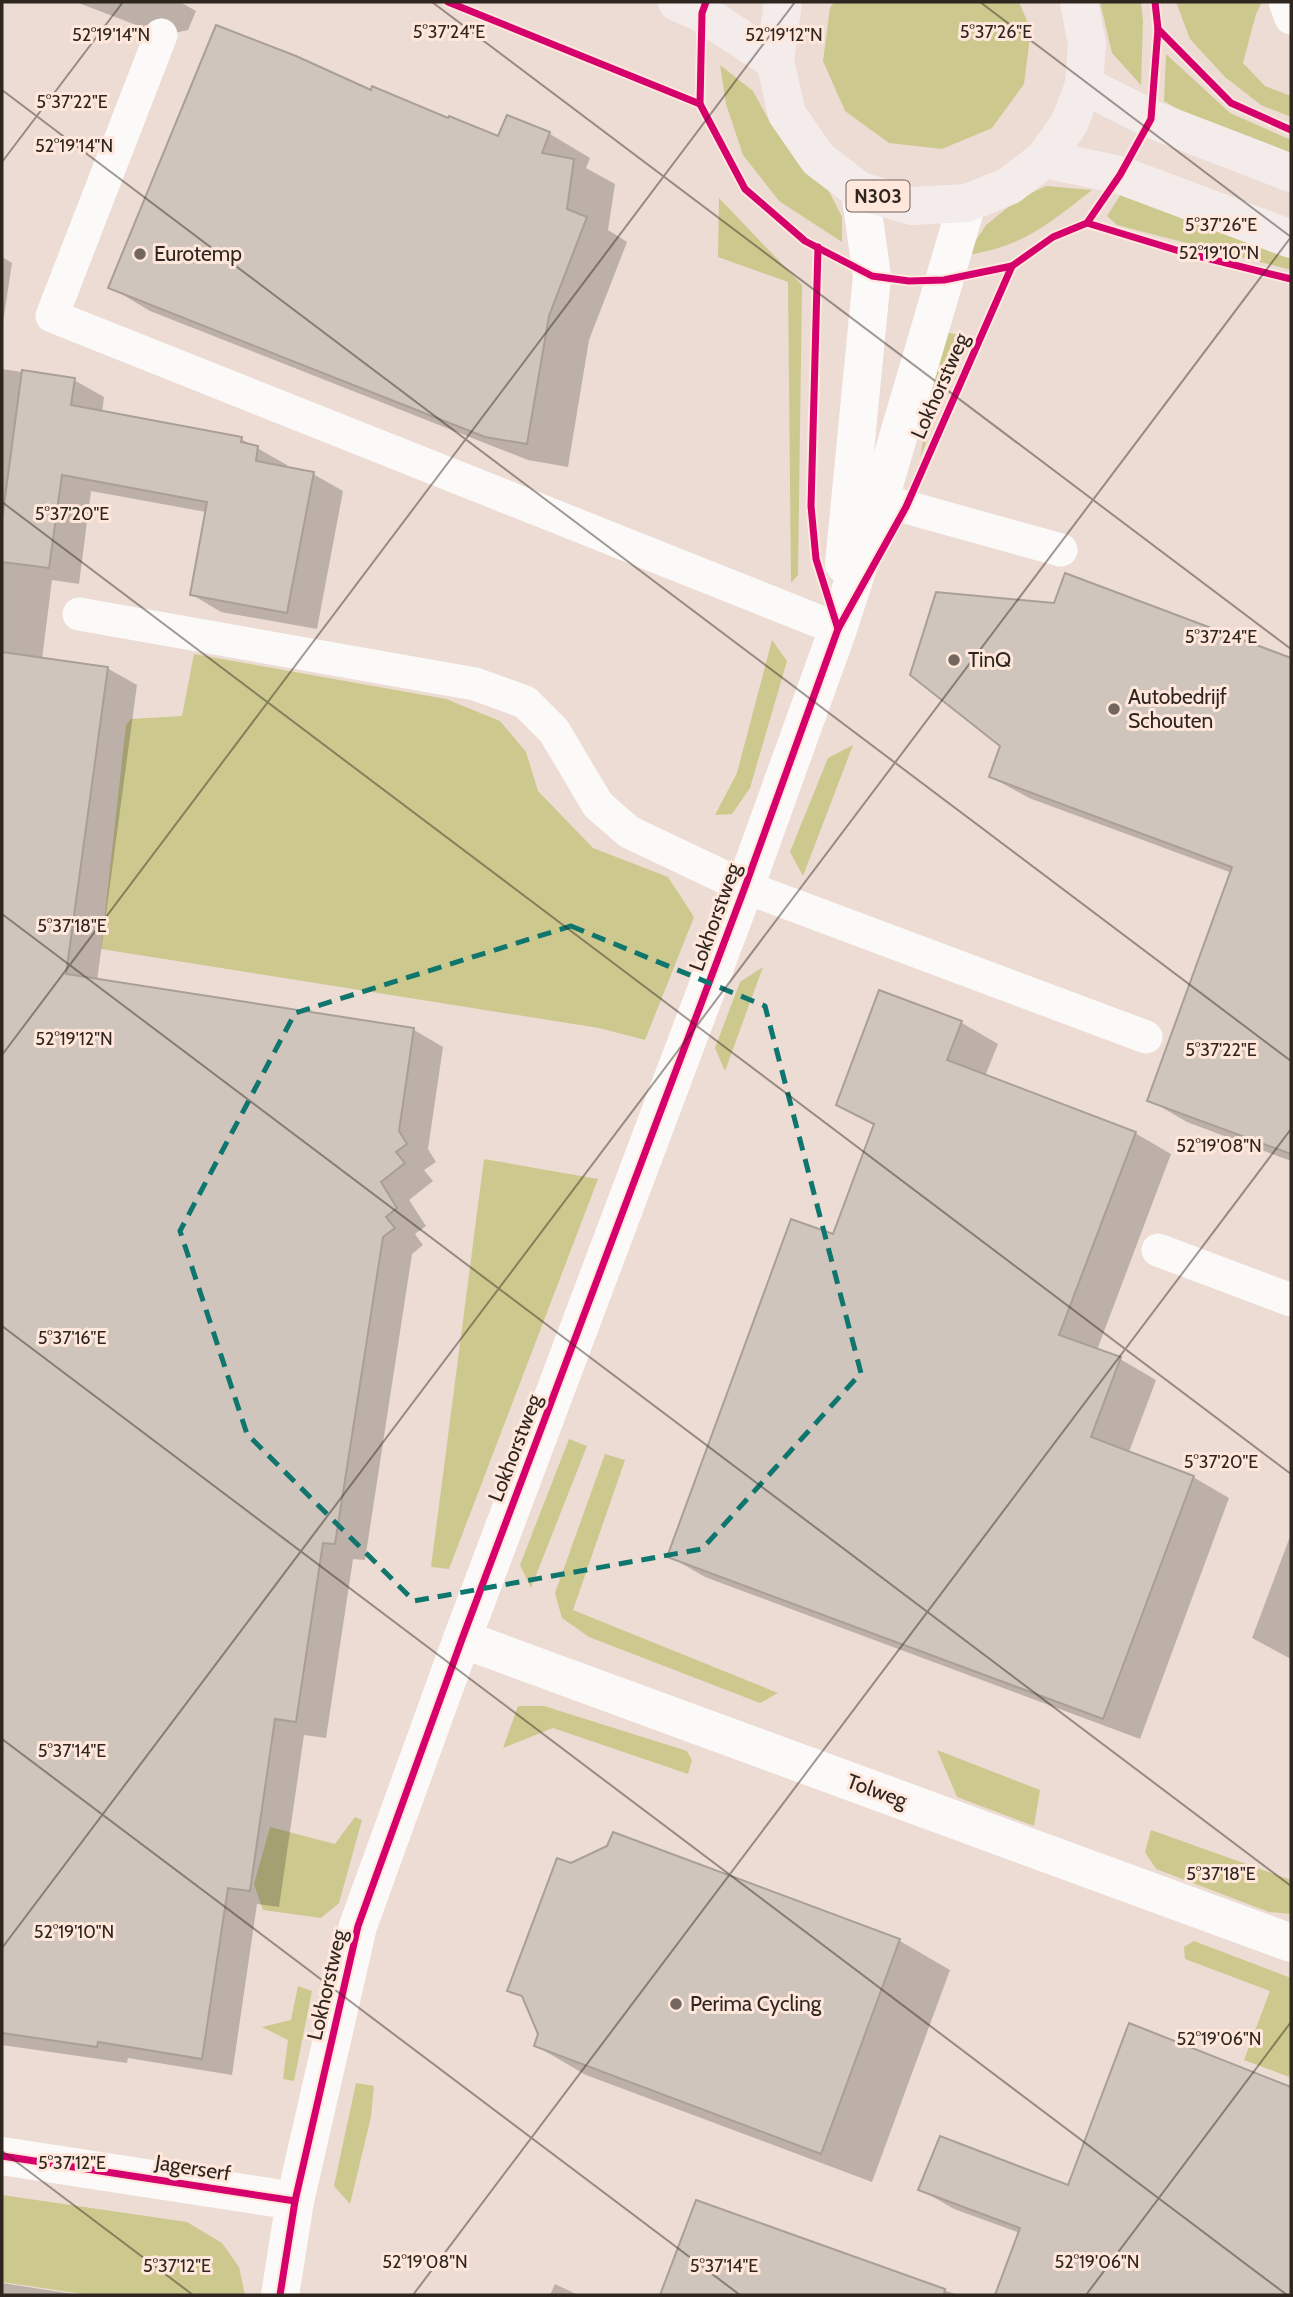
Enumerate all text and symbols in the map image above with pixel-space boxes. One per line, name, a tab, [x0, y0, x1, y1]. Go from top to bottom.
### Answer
text: 5°37'24"E	[413, 21, 485, 43]
text: 5°37'26"E	[960, 21, 1032, 43]
text: 52°19'14"N	[72, 24, 150, 46]
text: 52°19'12"N	[745, 24, 823, 46]
text: 5°37'22"E	[36, 91, 108, 113]
text: 52°19'14"N	[35, 135, 113, 157]
road number: N303	[846, 180, 910, 212]
text: 5°37'26"E	[1185, 214, 1257, 236]
place label: Eurotemp	[154, 241, 242, 266]
text: 52°19'10"N	[1179, 242, 1259, 264]
marker: Eurotemp	[132, 246, 148, 262]
street label: Lokhorstweg	[905, 329, 974, 442]
text: 5°37'20"E	[35, 503, 109, 525]
text: 5°37'24"E	[1185, 626, 1257, 648]
place label: TinQ	[968, 647, 1011, 672]
marker: TinQ	[946, 652, 962, 668]
place label: Autobedrijf Schouten	[1128, 684, 1227, 733]
marker: Autobedrijf Schouten	[1106, 701, 1122, 717]
street label: Lokhorstweg	[683, 859, 746, 974]
text: 5°37'18"E	[37, 915, 107, 937]
text: 52°19'12"N	[35, 1028, 113, 1050]
text: 5°37'22"E	[1185, 1039, 1257, 1061]
text: 52°19'08"N	[1176, 1135, 1262, 1157]
text: 5°37'16"E	[38, 1327, 106, 1349]
street label: Lokhorstweg	[483, 1390, 547, 1505]
text: 5°37'20"E	[1184, 1451, 1258, 1473]
text: 5°37'14"E	[38, 1740, 106, 1762]
street label: Tolweg	[844, 1768, 911, 1813]
text: 5°37'18"E	[1186, 1863, 1256, 1885]
text: 52°19'10"N	[34, 1921, 114, 1943]
street label: Lokhorstweg	[302, 1927, 352, 2043]
place label: Perima Cycling	[690, 1991, 822, 2016]
marker: Perima Cycling	[668, 1996, 684, 2012]
text: 52°19'06"N	[1177, 2028, 1261, 2050]
street label: Jagerserf	[153, 2149, 233, 2186]
text: 5°37'12"E	[38, 2152, 106, 2174]
text: 52°19'08"N	[382, 2251, 468, 2273]
text: 52°19'06"N	[1055, 2251, 1139, 2273]
text: 5°37'12"E	[143, 2255, 211, 2277]
text: 5°37'14"E	[690, 2255, 758, 2277]

